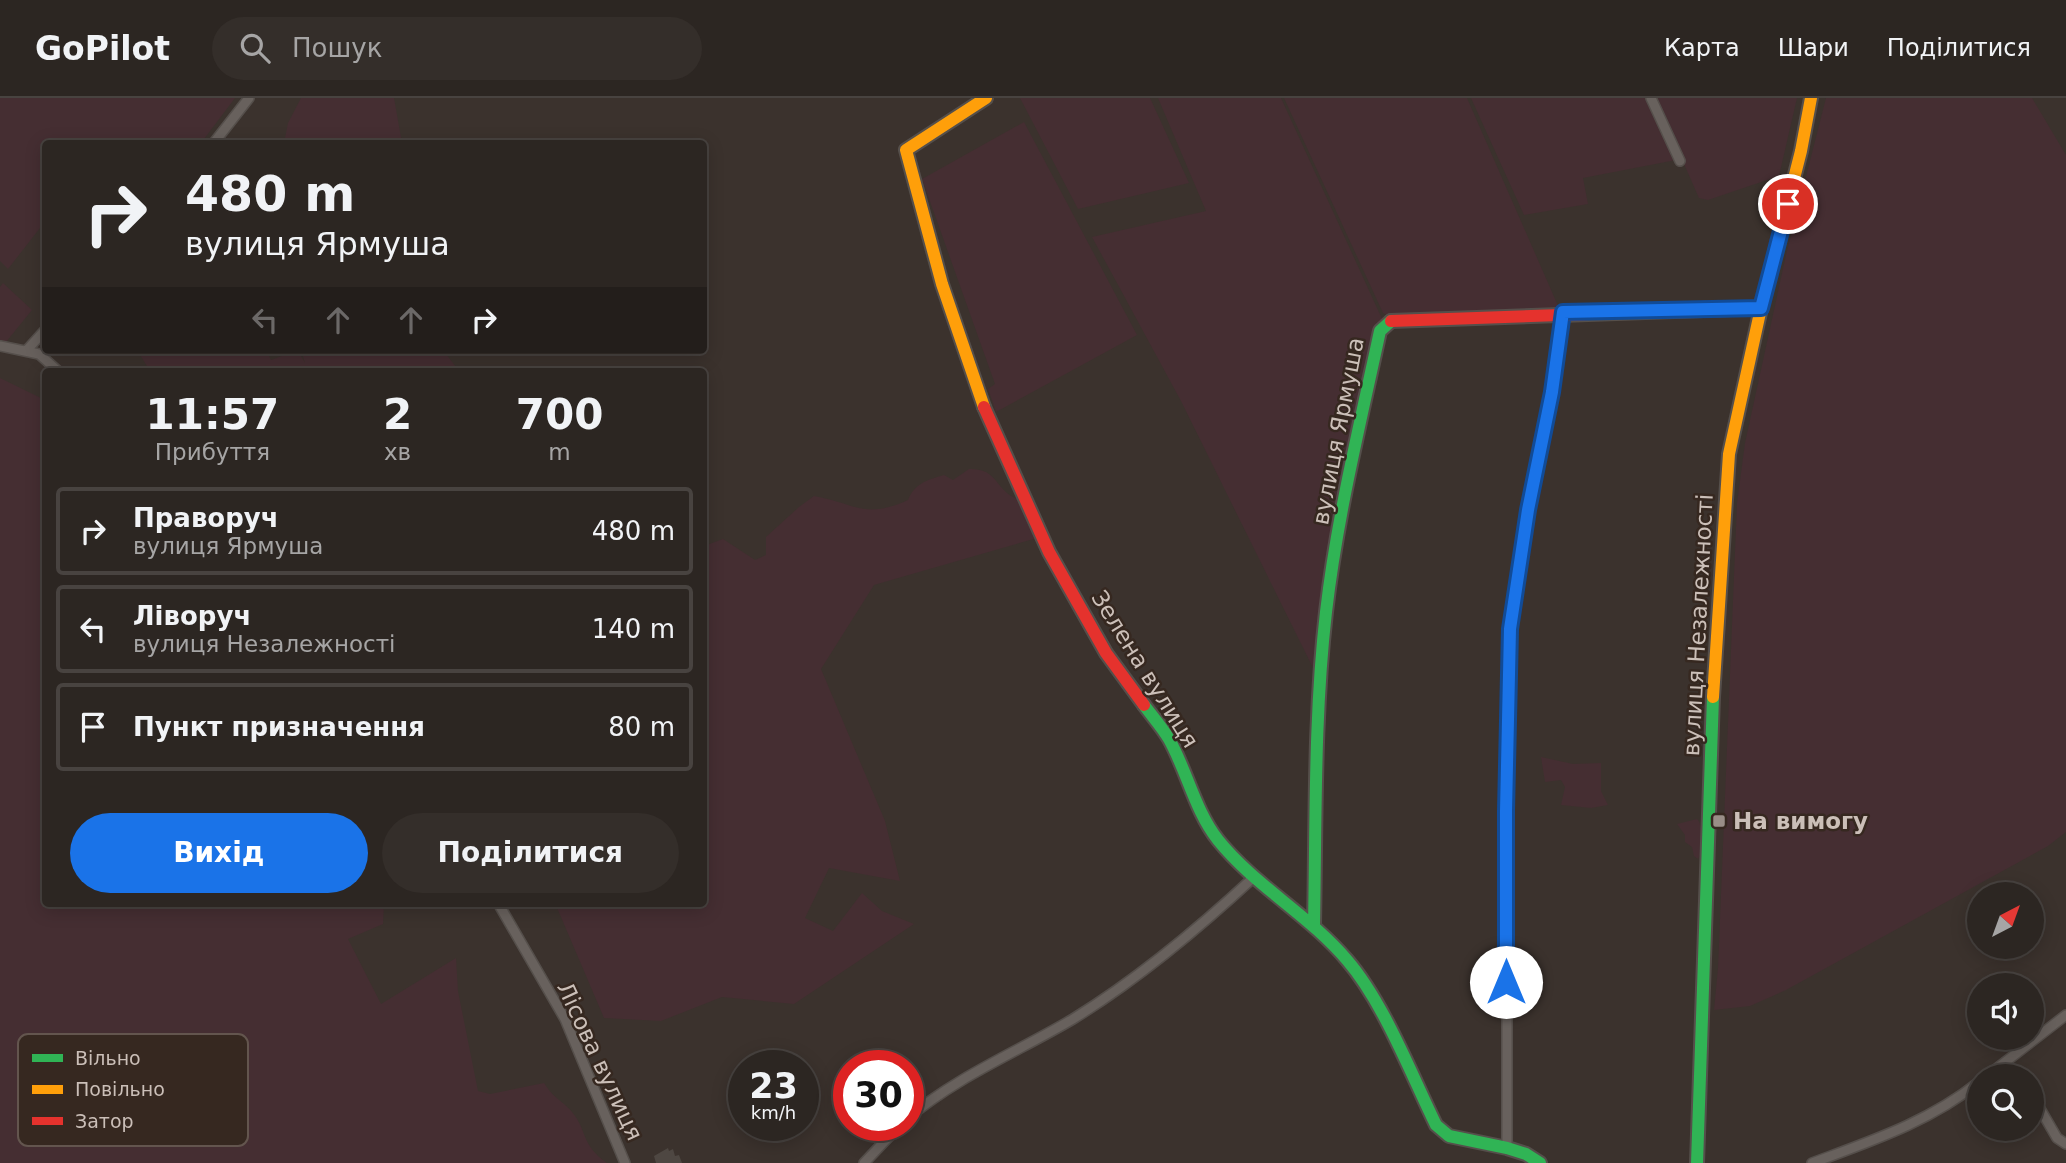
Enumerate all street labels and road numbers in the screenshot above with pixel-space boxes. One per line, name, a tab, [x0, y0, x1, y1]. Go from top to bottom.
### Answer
street label: вулиця Ярмуша	[1307, 335, 1369, 527]
street label: вулиця Незалежності	[1678, 493, 1718, 757]
street label: Зелена вулиця	[1086, 586, 1204, 752]
street label: Лісова вулиця	[552, 978, 648, 1144]

